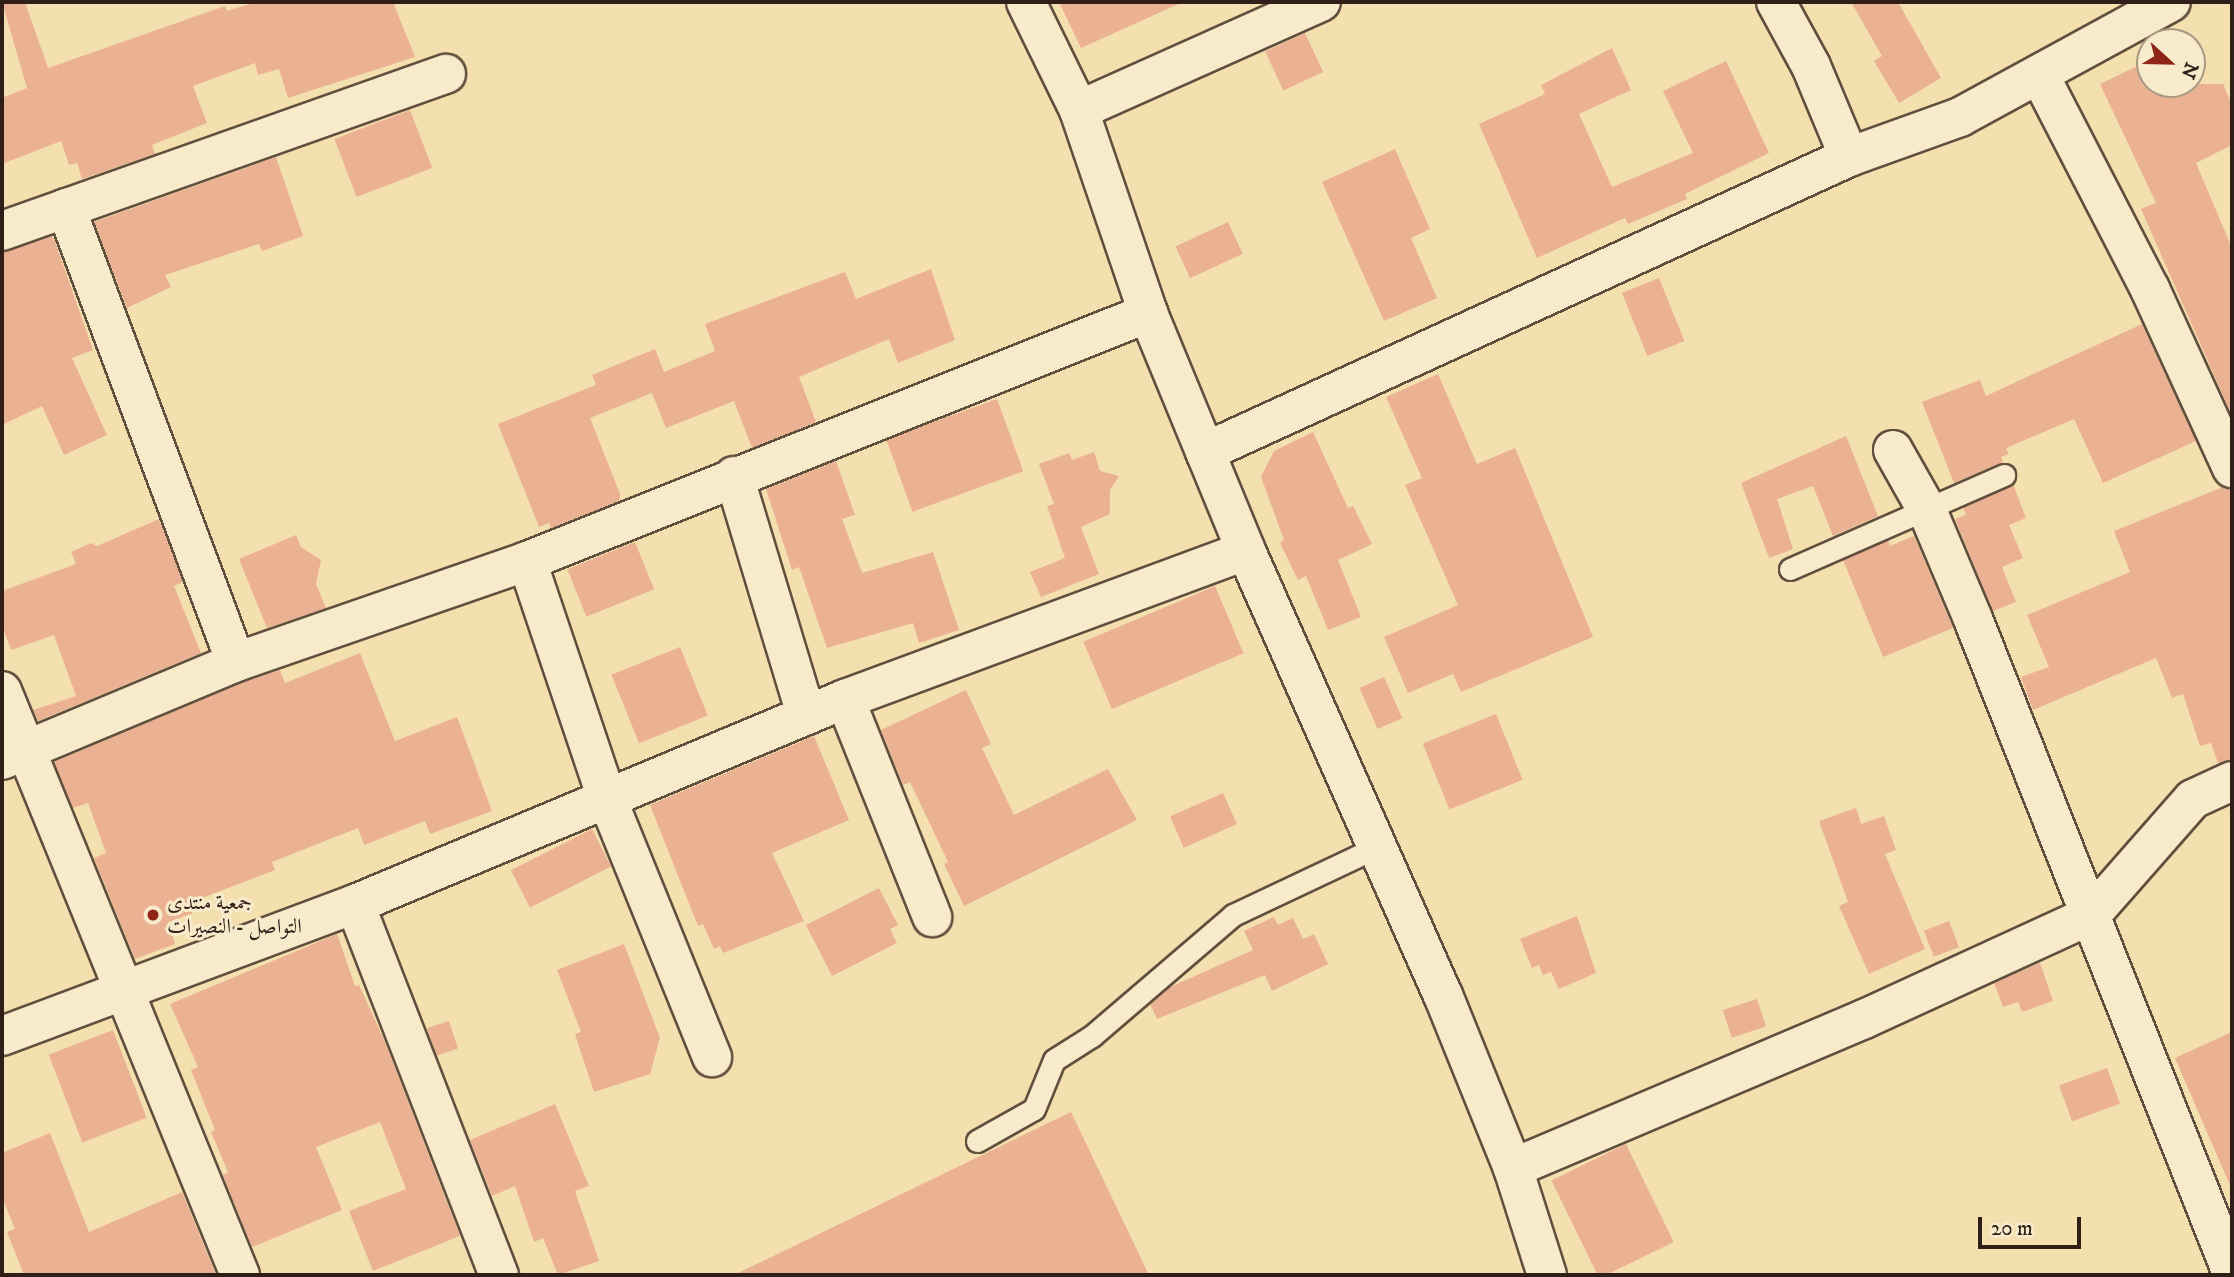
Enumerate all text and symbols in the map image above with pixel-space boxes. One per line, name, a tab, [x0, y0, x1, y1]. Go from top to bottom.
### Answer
north arrow	[2136, 28, 2206, 98]
text: N	[2175, 59, 2203, 82]
place label: جمعية منتدى التواصل - النصيرات	[167, 890, 302, 940]
marker: جمعية منتدى التواصل - النصيرات	[145, 907, 161, 923]
scale bar	[1982, 1204, 2085, 1248]
text: 20 m	[1991, 1216, 2033, 1242]

